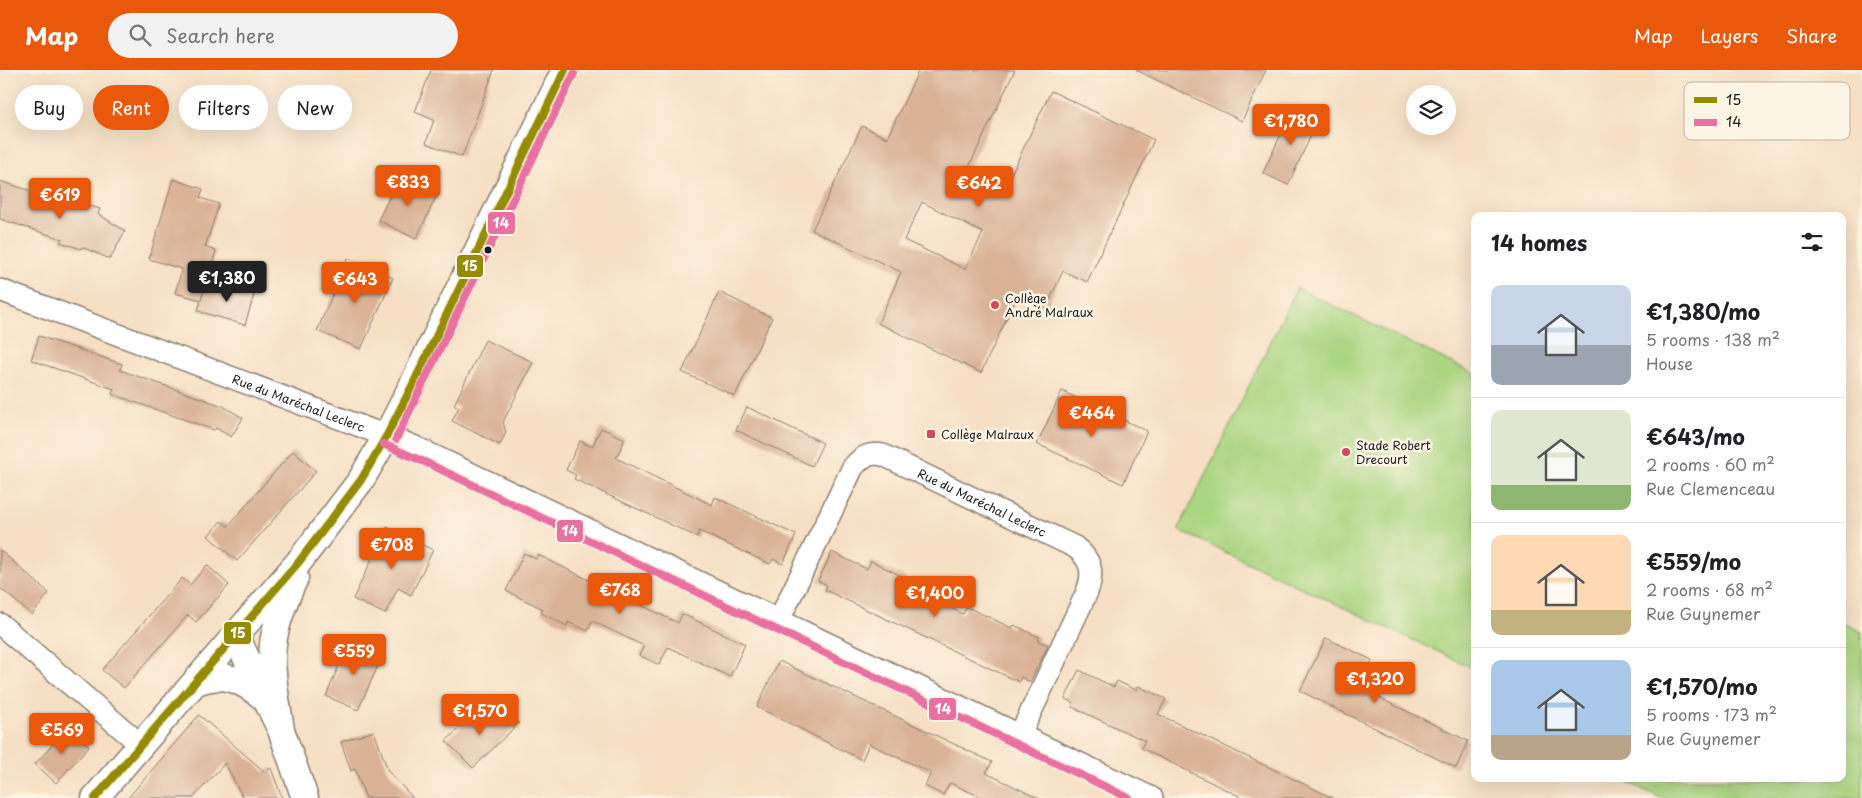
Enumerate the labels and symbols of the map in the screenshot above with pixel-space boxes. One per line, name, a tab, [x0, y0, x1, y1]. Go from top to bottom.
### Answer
legend	[1684, 82, 1850, 140]
text: 15	[1726, 89, 1741, 110]
pin: €1,780	[1250, 104, 1332, 146]
text: 14	[1726, 111, 1742, 132]
pin: €833	[378, 164, 438, 207]
pin: €642	[949, 166, 1009, 208]
pin: €619	[30, 178, 90, 220]
line badge: 14	[487, 211, 516, 235]
text: 14	[493, 212, 510, 233]
unlabelled marker	[483, 245, 493, 255]
line badge: 15	[456, 254, 484, 278]
text: 15	[462, 255, 478, 276]
pin: €1,380	[186, 260, 268, 303]
pin: €643	[325, 262, 385, 304]
place label: Collège André Malraux	[1005, 289, 1093, 321]
marker: Collège André Malraux	[989, 299, 1001, 311]
street label: Rue du Maréchal Leclerc	[230, 369, 367, 436]
pin: €464	[1062, 396, 1122, 438]
place label: Collège Malraux	[941, 425, 1034, 443]
marker: Collège Malraux	[925, 428, 937, 440]
place label: Stade Robert Drecourt	[1356, 436, 1431, 468]
marker: Stade Robert Drecourt	[1340, 446, 1352, 458]
street label: Rue du Maréchal Leclerc	[915, 464, 1049, 541]
line badge: 14	[556, 519, 584, 543]
text: 14	[562, 520, 579, 541]
pin: €708	[362, 528, 422, 570]
pin: €768	[590, 572, 650, 615]
pin: €1,400	[894, 576, 976, 618]
line badge: 15	[223, 621, 252, 645]
text: 15	[230, 622, 246, 643]
pin: €559	[324, 634, 384, 676]
pin: €1,320	[1334, 662, 1416, 704]
pin: €1,570	[439, 694, 521, 736]
line badge: 14	[928, 697, 957, 721]
text: 14	[935, 698, 952, 719]
pin: €569	[32, 712, 92, 755]

